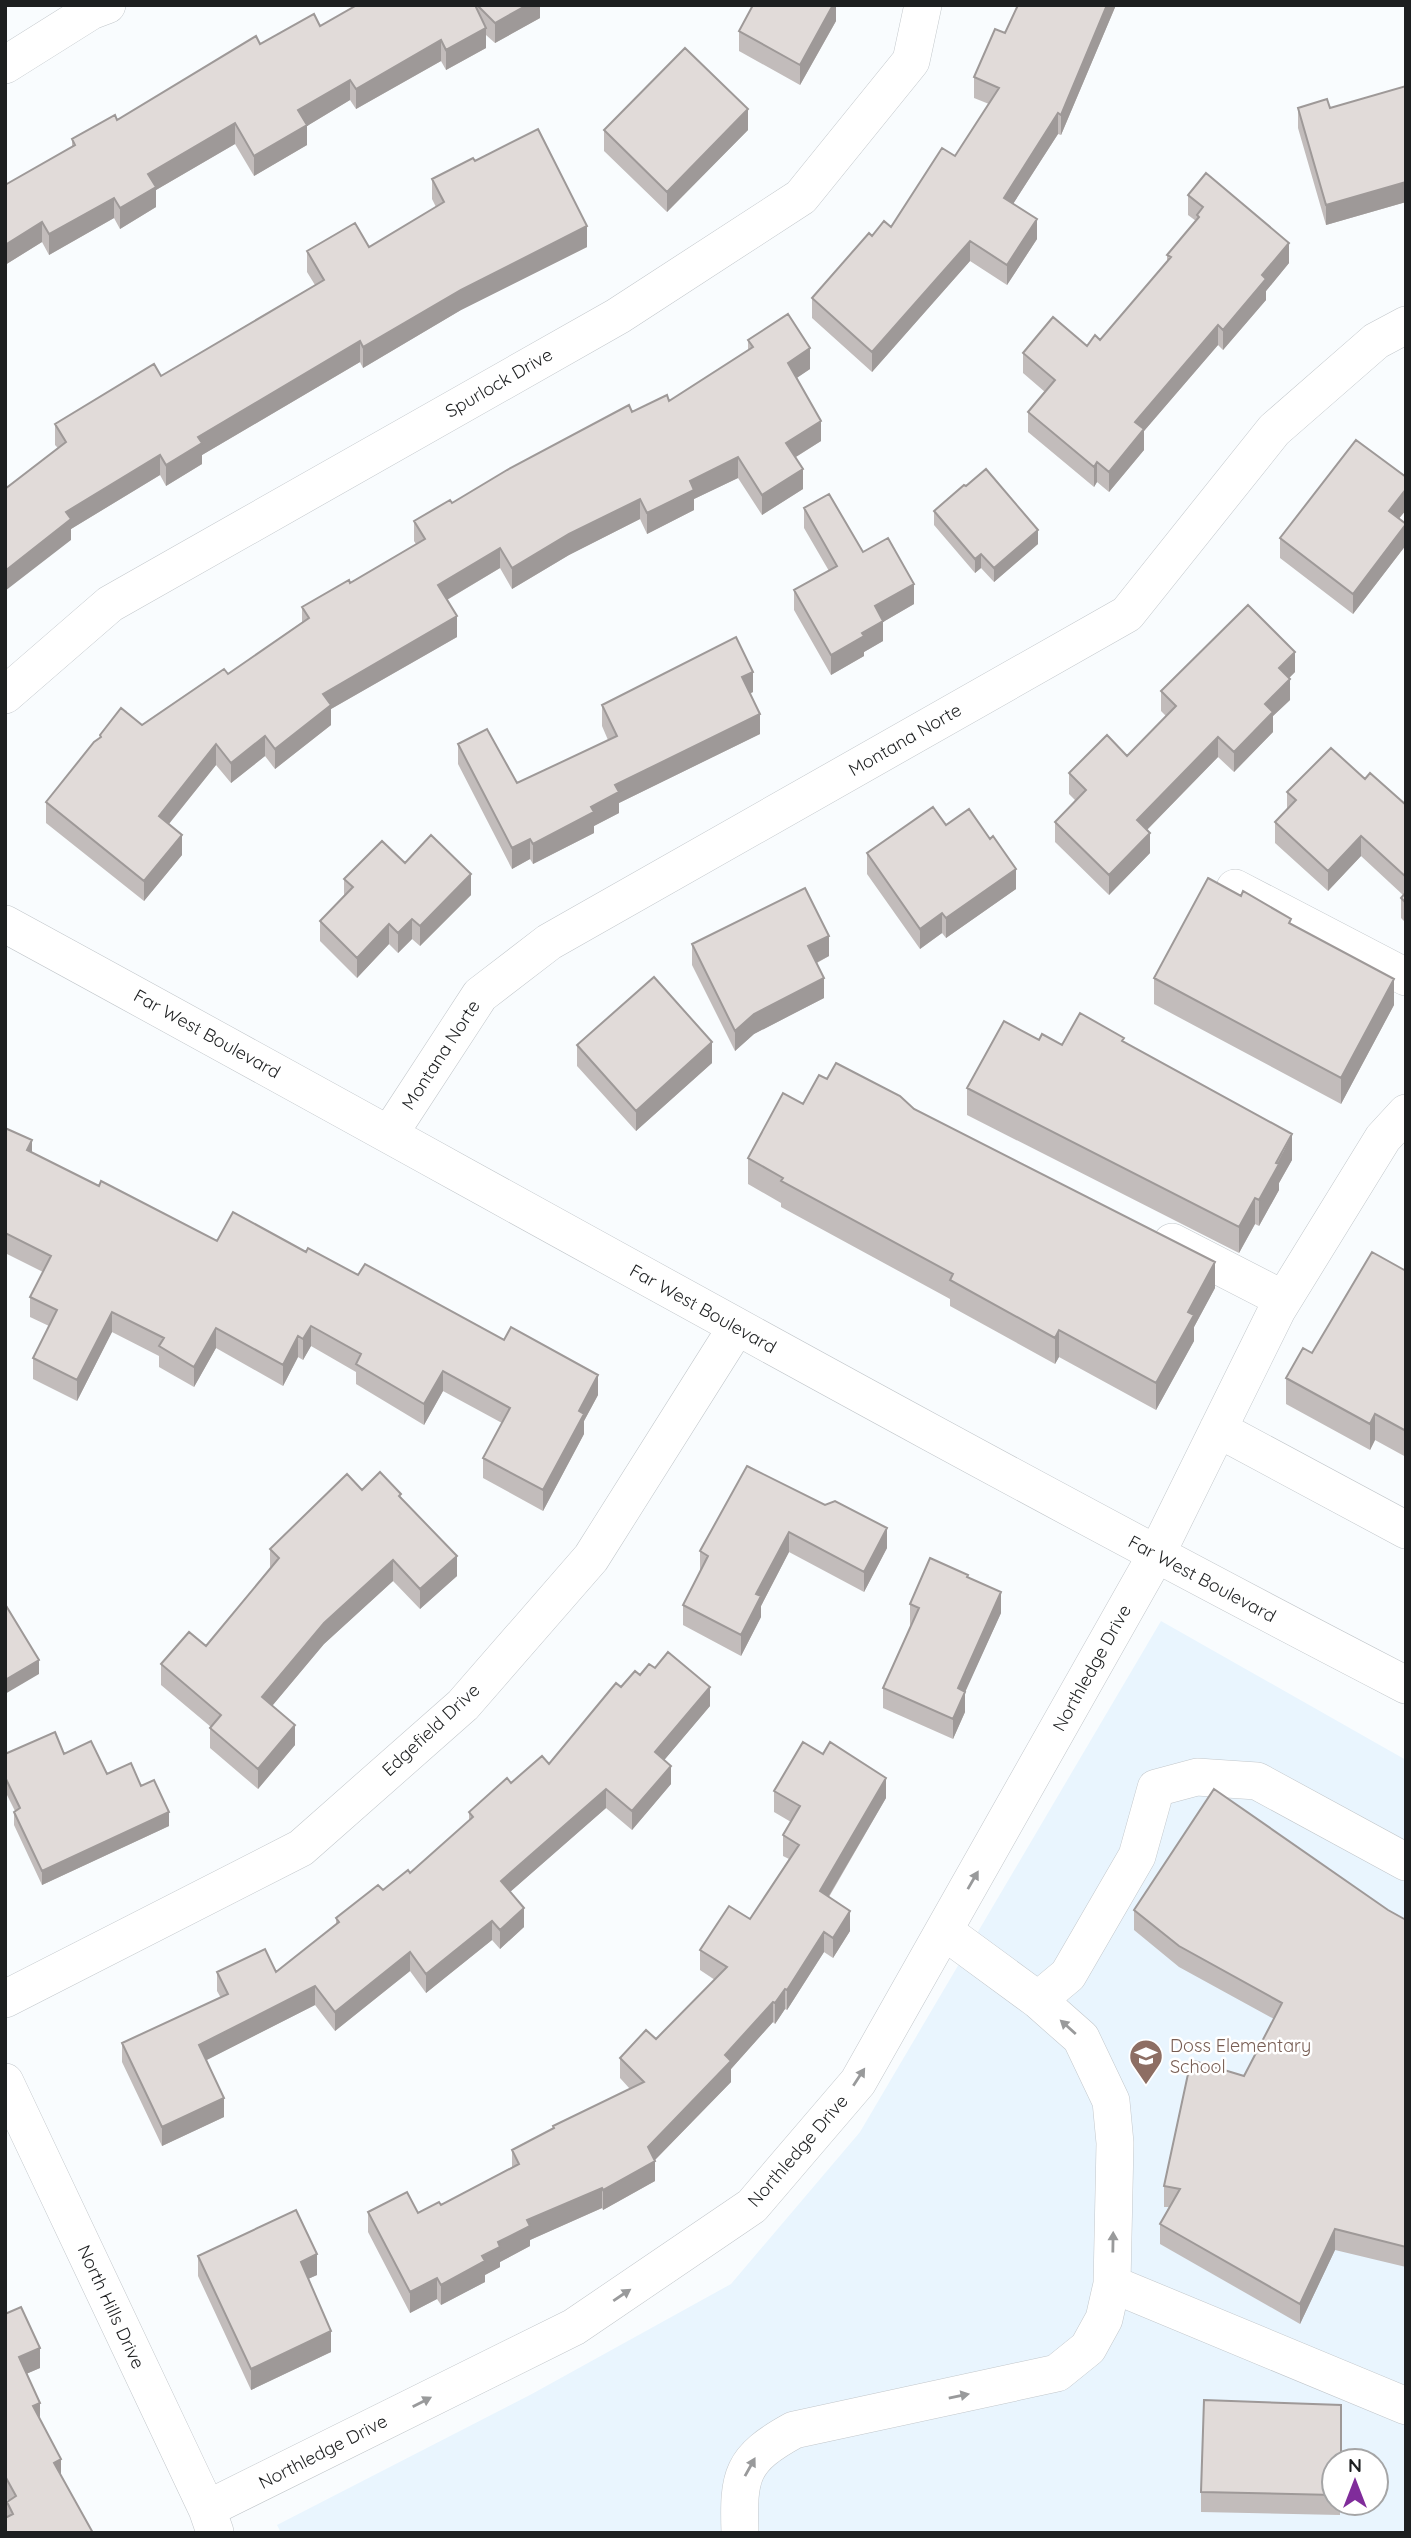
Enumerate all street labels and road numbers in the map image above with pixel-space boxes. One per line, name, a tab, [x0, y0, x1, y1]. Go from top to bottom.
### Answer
street label: Spurlock Drive	[441, 343, 557, 423]
street label: Montana Norte	[844, 698, 965, 781]
street label: Far West Boulevard	[130, 984, 285, 1083]
street label: Montana Norte	[396, 995, 485, 1114]
street label: Far West Boulevard	[626, 1259, 781, 1358]
street label: Far West Boulevard	[1124, 1530, 1280, 1627]
street label: Northledge Drive	[1047, 1600, 1136, 1735]
street label: Edgefield Drive	[377, 1678, 484, 1781]
street label: Northledge Drive	[743, 2090, 853, 2212]
street label: North Hills Drive	[73, 2241, 150, 2372]
street label: Northledge Drive	[254, 2409, 391, 2494]

